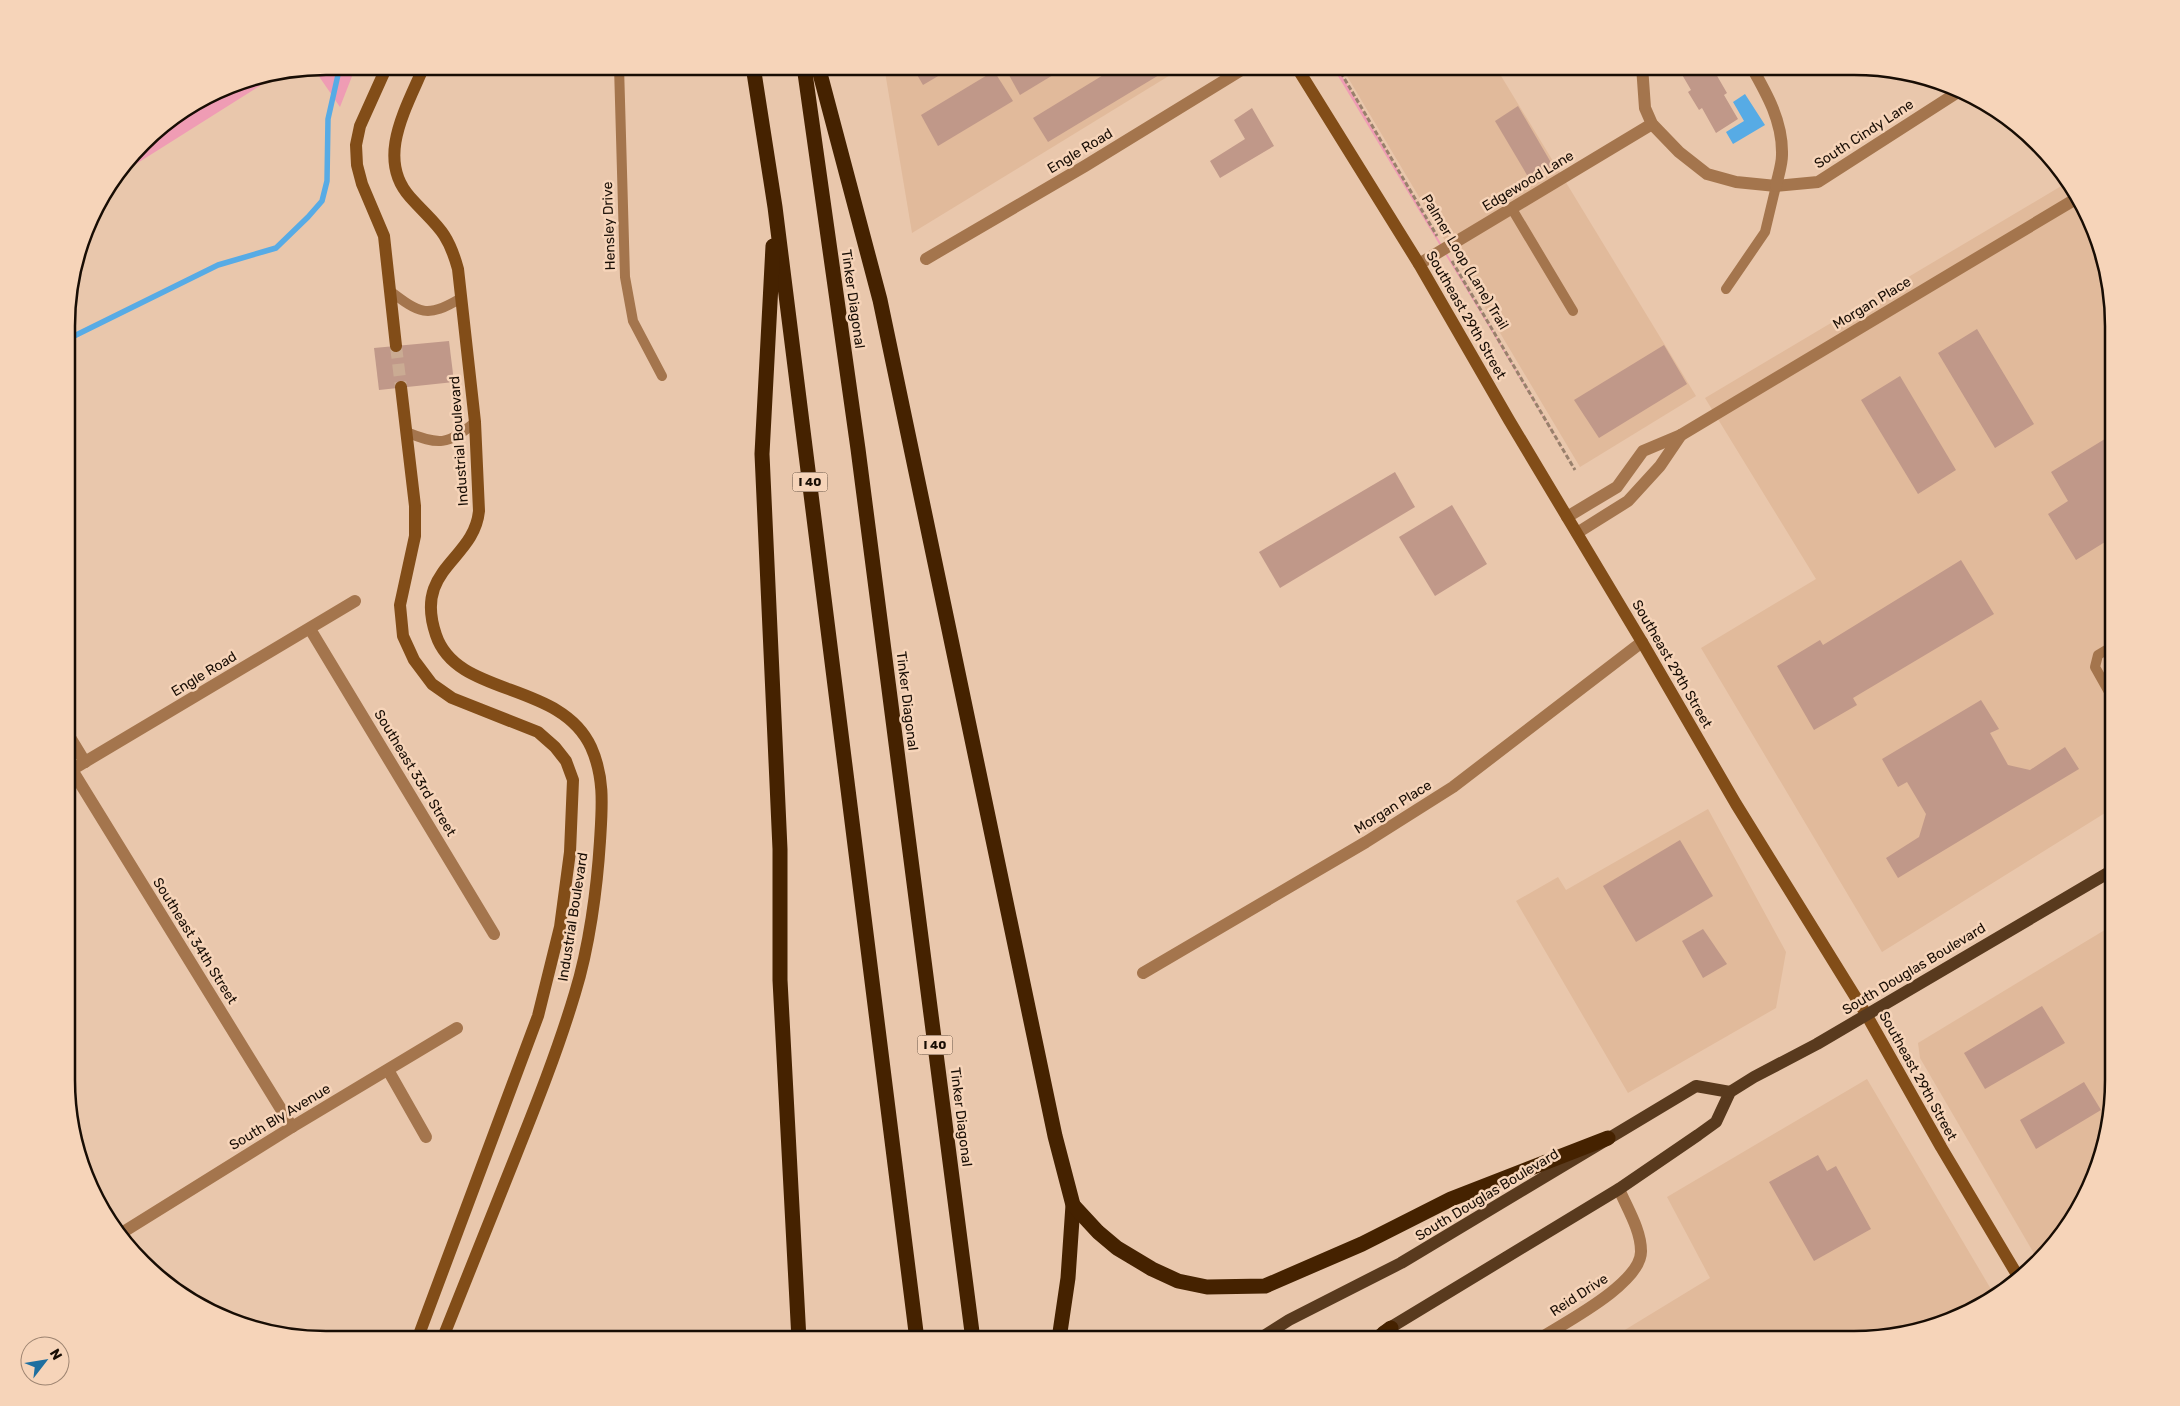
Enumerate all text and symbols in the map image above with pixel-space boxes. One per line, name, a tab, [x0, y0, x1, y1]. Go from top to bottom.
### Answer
street label: South Cindy Lane	[1811, 96, 1917, 172]
street label: Engle Road	[1044, 125, 1116, 177]
street label: Edgewood Lane	[1479, 147, 1577, 215]
street label: Hensley Drive	[599, 181, 619, 271]
street label: Palmer Loop (Lane) Trail	[1418, 191, 1512, 333]
street label: Tinker Diagonal	[838, 248, 868, 350]
street label: Southeast 29th Street	[1422, 248, 1510, 383]
street label: Morgan Place	[1830, 273, 1914, 333]
street label: Industrial Boulevard	[446, 375, 472, 507]
road number: I 40	[792, 472, 828, 492]
street label: Southeast 29th Street	[1628, 597, 1716, 732]
street label: Engle Road	[168, 648, 240, 700]
street label: Tinker Diagonal	[892, 650, 922, 752]
street label: Southeast 33rd Street	[370, 706, 460, 840]
street label: Morgan Place	[1351, 776, 1435, 838]
street label: Industrial Boulevard	[554, 851, 592, 983]
street label: Southeast 34th Street	[149, 875, 241, 1008]
street label: South Douglas Boulevard	[1839, 919, 1989, 1019]
street label: Southeast 29th Street	[1875, 1008, 1961, 1144]
road number: I 40	[918, 1036, 952, 1054]
street label: Tinker Diagonal	[946, 1066, 976, 1168]
street label: South Bly Avenue	[226, 1080, 334, 1154]
street label: South Douglas Boulevard	[1412, 1145, 1562, 1245]
street label: Reid Drive	[1547, 1270, 1611, 1320]
north arrow	[20, 1336, 70, 1386]
text: N	[46, 1346, 66, 1363]

